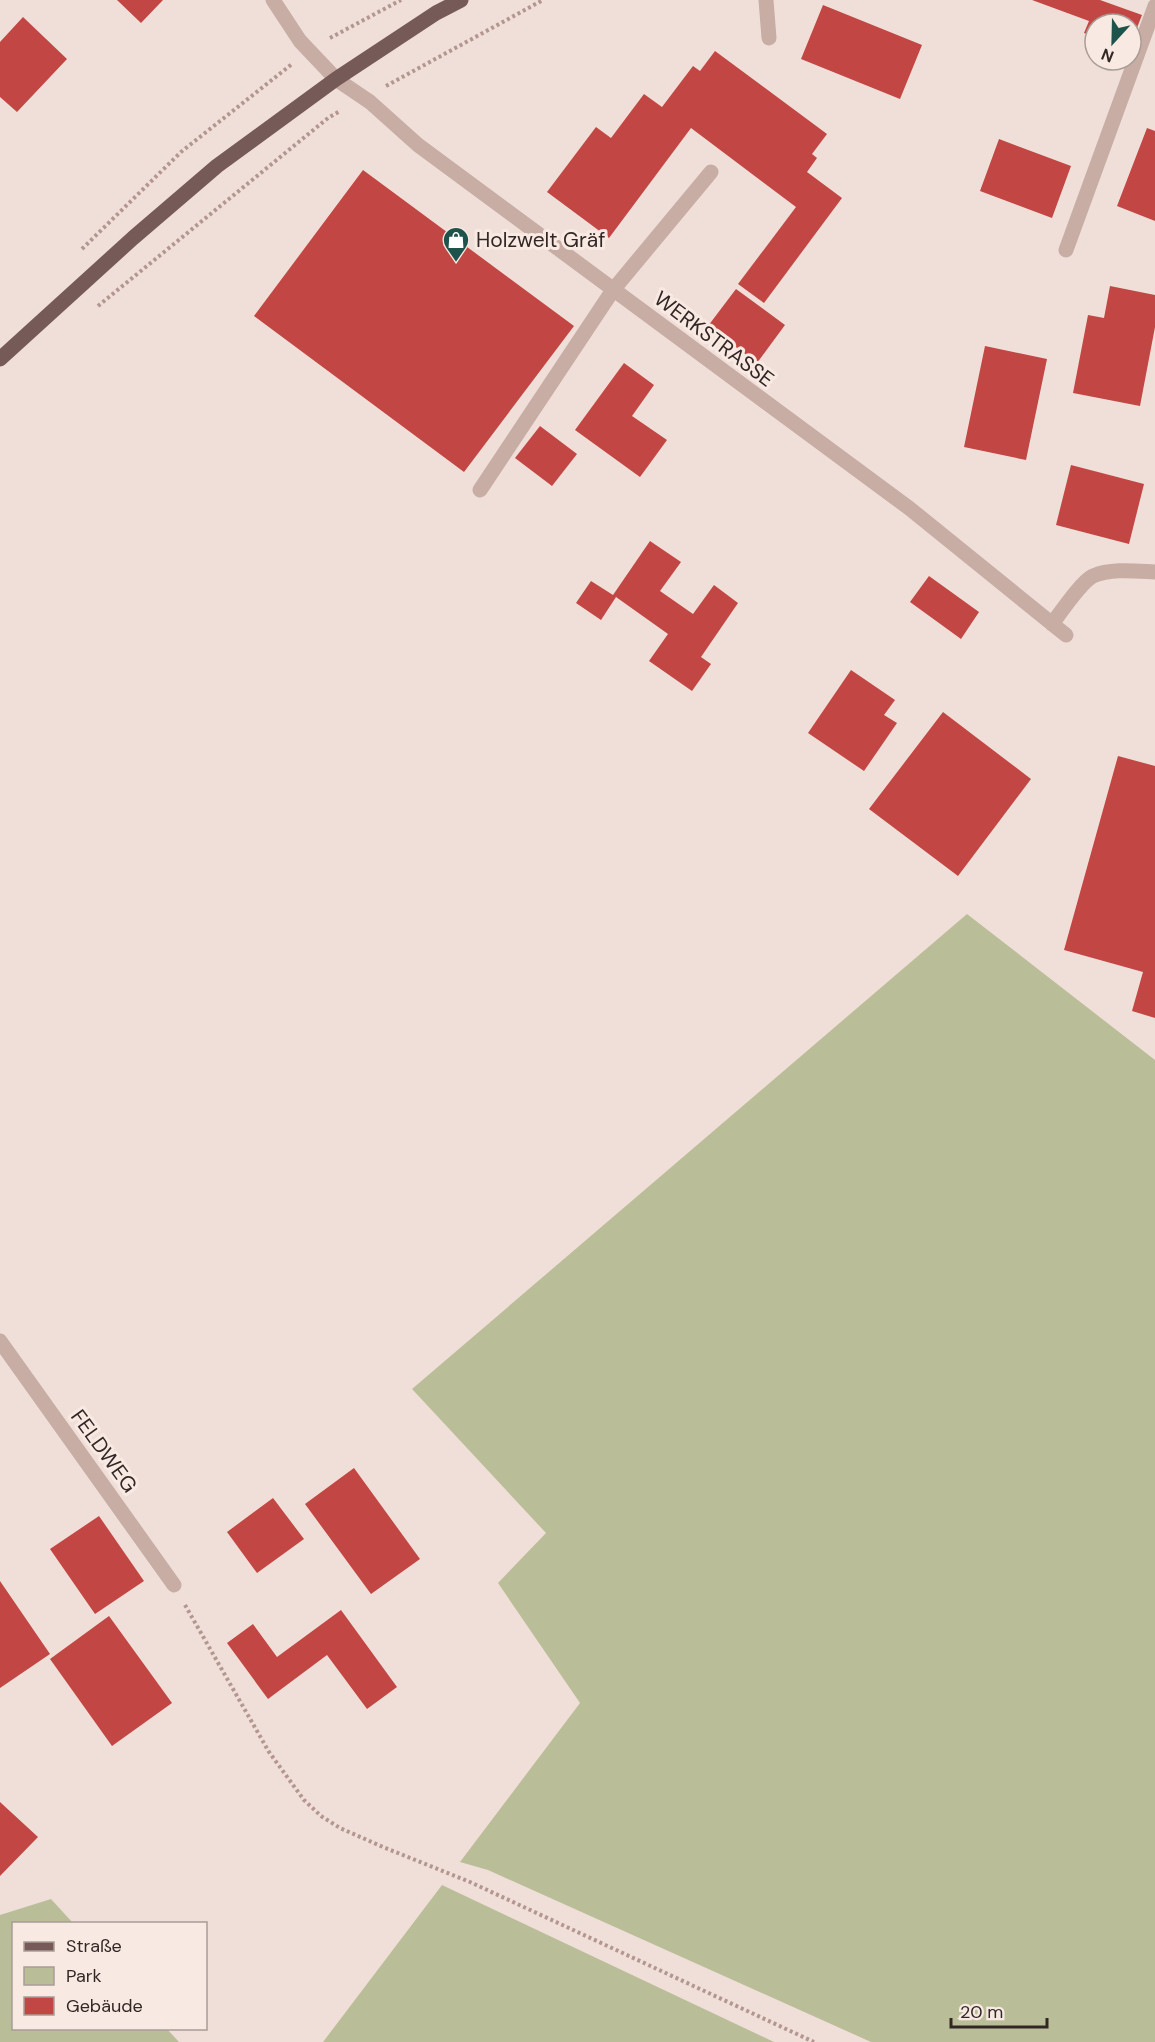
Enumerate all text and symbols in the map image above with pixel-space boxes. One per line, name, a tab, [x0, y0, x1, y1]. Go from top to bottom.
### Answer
north arrow	[1083, 12, 1143, 72]
text: N	[1098, 44, 1117, 67]
shop icon: Holzwelt Gräf	[441, 225, 471, 263]
place label: Holzwelt Gräf	[476, 226, 605, 254]
street label: WERKSTRASSE	[648, 285, 780, 393]
street label: FELDWEG	[64, 1404, 144, 1498]
legend	[12, 1922, 207, 2030]
text: Straße	[66, 1934, 122, 1958]
text: Park	[66, 1964, 102, 1988]
scale bar	[951, 1991, 1047, 2029]
text: Gebäude	[66, 1994, 143, 2018]
text: 20 m	[960, 2000, 1003, 2024]

